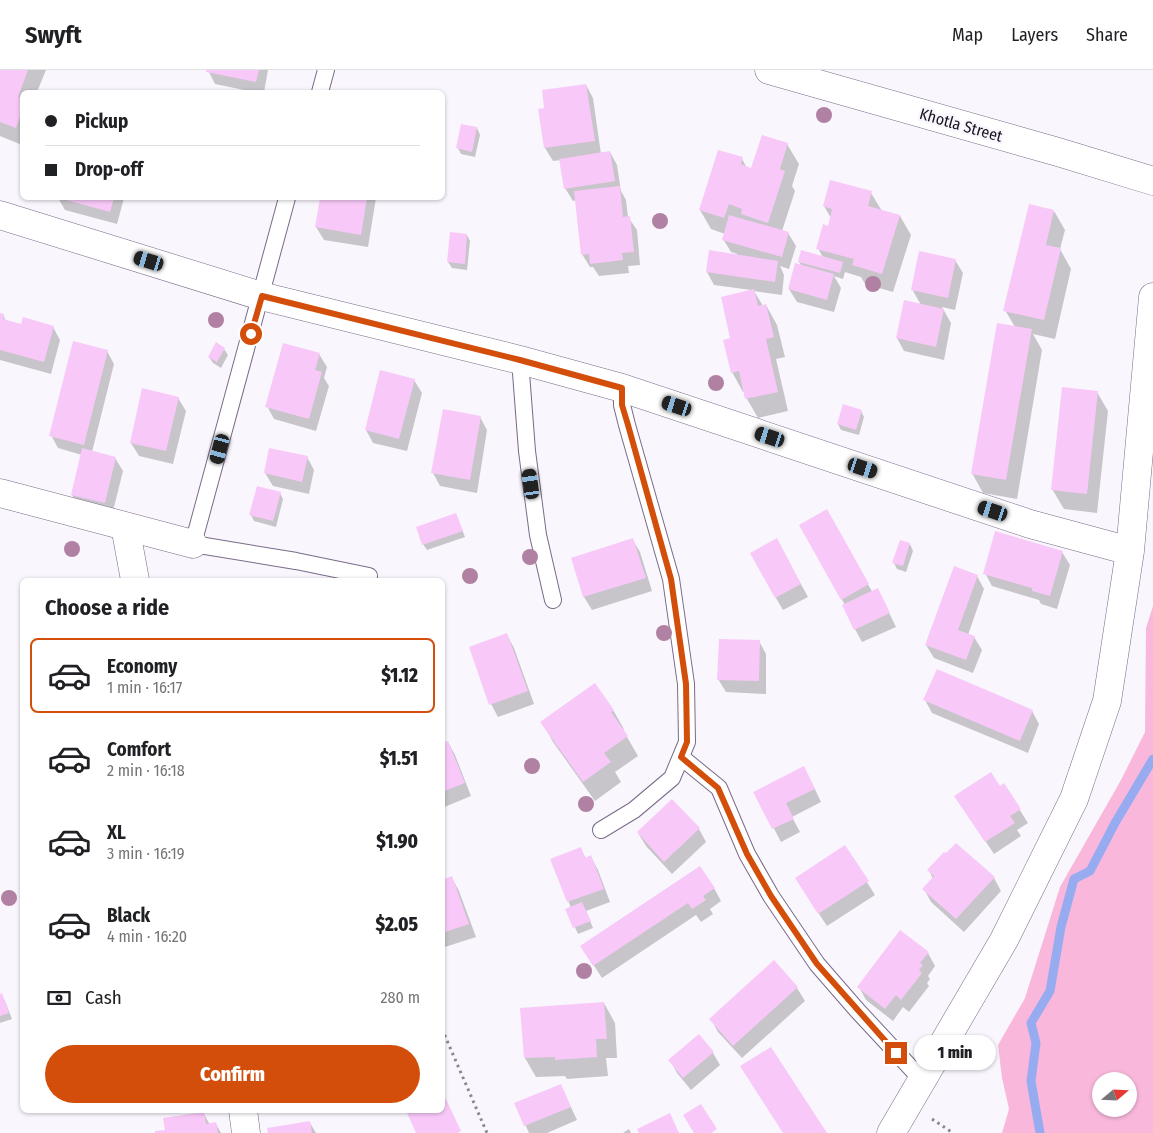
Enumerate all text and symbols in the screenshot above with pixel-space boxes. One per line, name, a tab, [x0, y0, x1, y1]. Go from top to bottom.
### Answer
text: Swyft	[25, 21, 82, 49]
text: Map	[952, 24, 983, 46]
text: Layers	[1011, 24, 1058, 46]
text: Share	[1086, 24, 1128, 46]
street label: Khotla Street	[917, 104, 1005, 146]
text: Pickup	[75, 110, 128, 133]
text: Drop-off	[75, 158, 143, 181]
car	[132, 249, 165, 273]
route start	[240, 323, 262, 345]
car	[660, 394, 693, 418]
car	[753, 425, 786, 449]
car	[208, 433, 231, 465]
car	[846, 456, 879, 480]
car	[521, 468, 540, 500]
car	[976, 499, 1009, 523]
text: Choose a ride	[45, 594, 169, 621]
icon: car	[47, 653, 92, 698]
text: Economy	[107, 655, 177, 678]
text: $1.12	[381, 664, 418, 687]
text: 1 min · 16:17	[107, 678, 182, 697]
icon: car	[47, 736, 92, 781]
text: Comfort	[107, 738, 171, 761]
text: $1.51	[380, 747, 418, 770]
text: 2 min · 16:18	[107, 761, 185, 780]
icon: car	[47, 819, 92, 864]
text: XL	[107, 821, 126, 844]
text: $1.90	[376, 830, 418, 853]
text: 3 min · 16:19	[107, 844, 185, 863]
icon: car	[47, 902, 92, 947]
text: Black	[107, 904, 150, 927]
text: $2.05	[376, 913, 418, 936]
text: 4 min · 16:20	[107, 927, 187, 946]
icon: cash	[45, 984, 73, 1012]
text: Cash	[85, 986, 122, 1009]
text: 280 m	[381, 988, 420, 1007]
callout: 1 min	[914, 1036, 996, 1070]
route end	[885, 1042, 907, 1064]
text: 1 min	[938, 1043, 972, 1062]
button: Confirm	[45, 1045, 420, 1103]
north arrow	[1092, 1072, 1138, 1118]
map controls	[1092, 1072, 1137, 1117]

